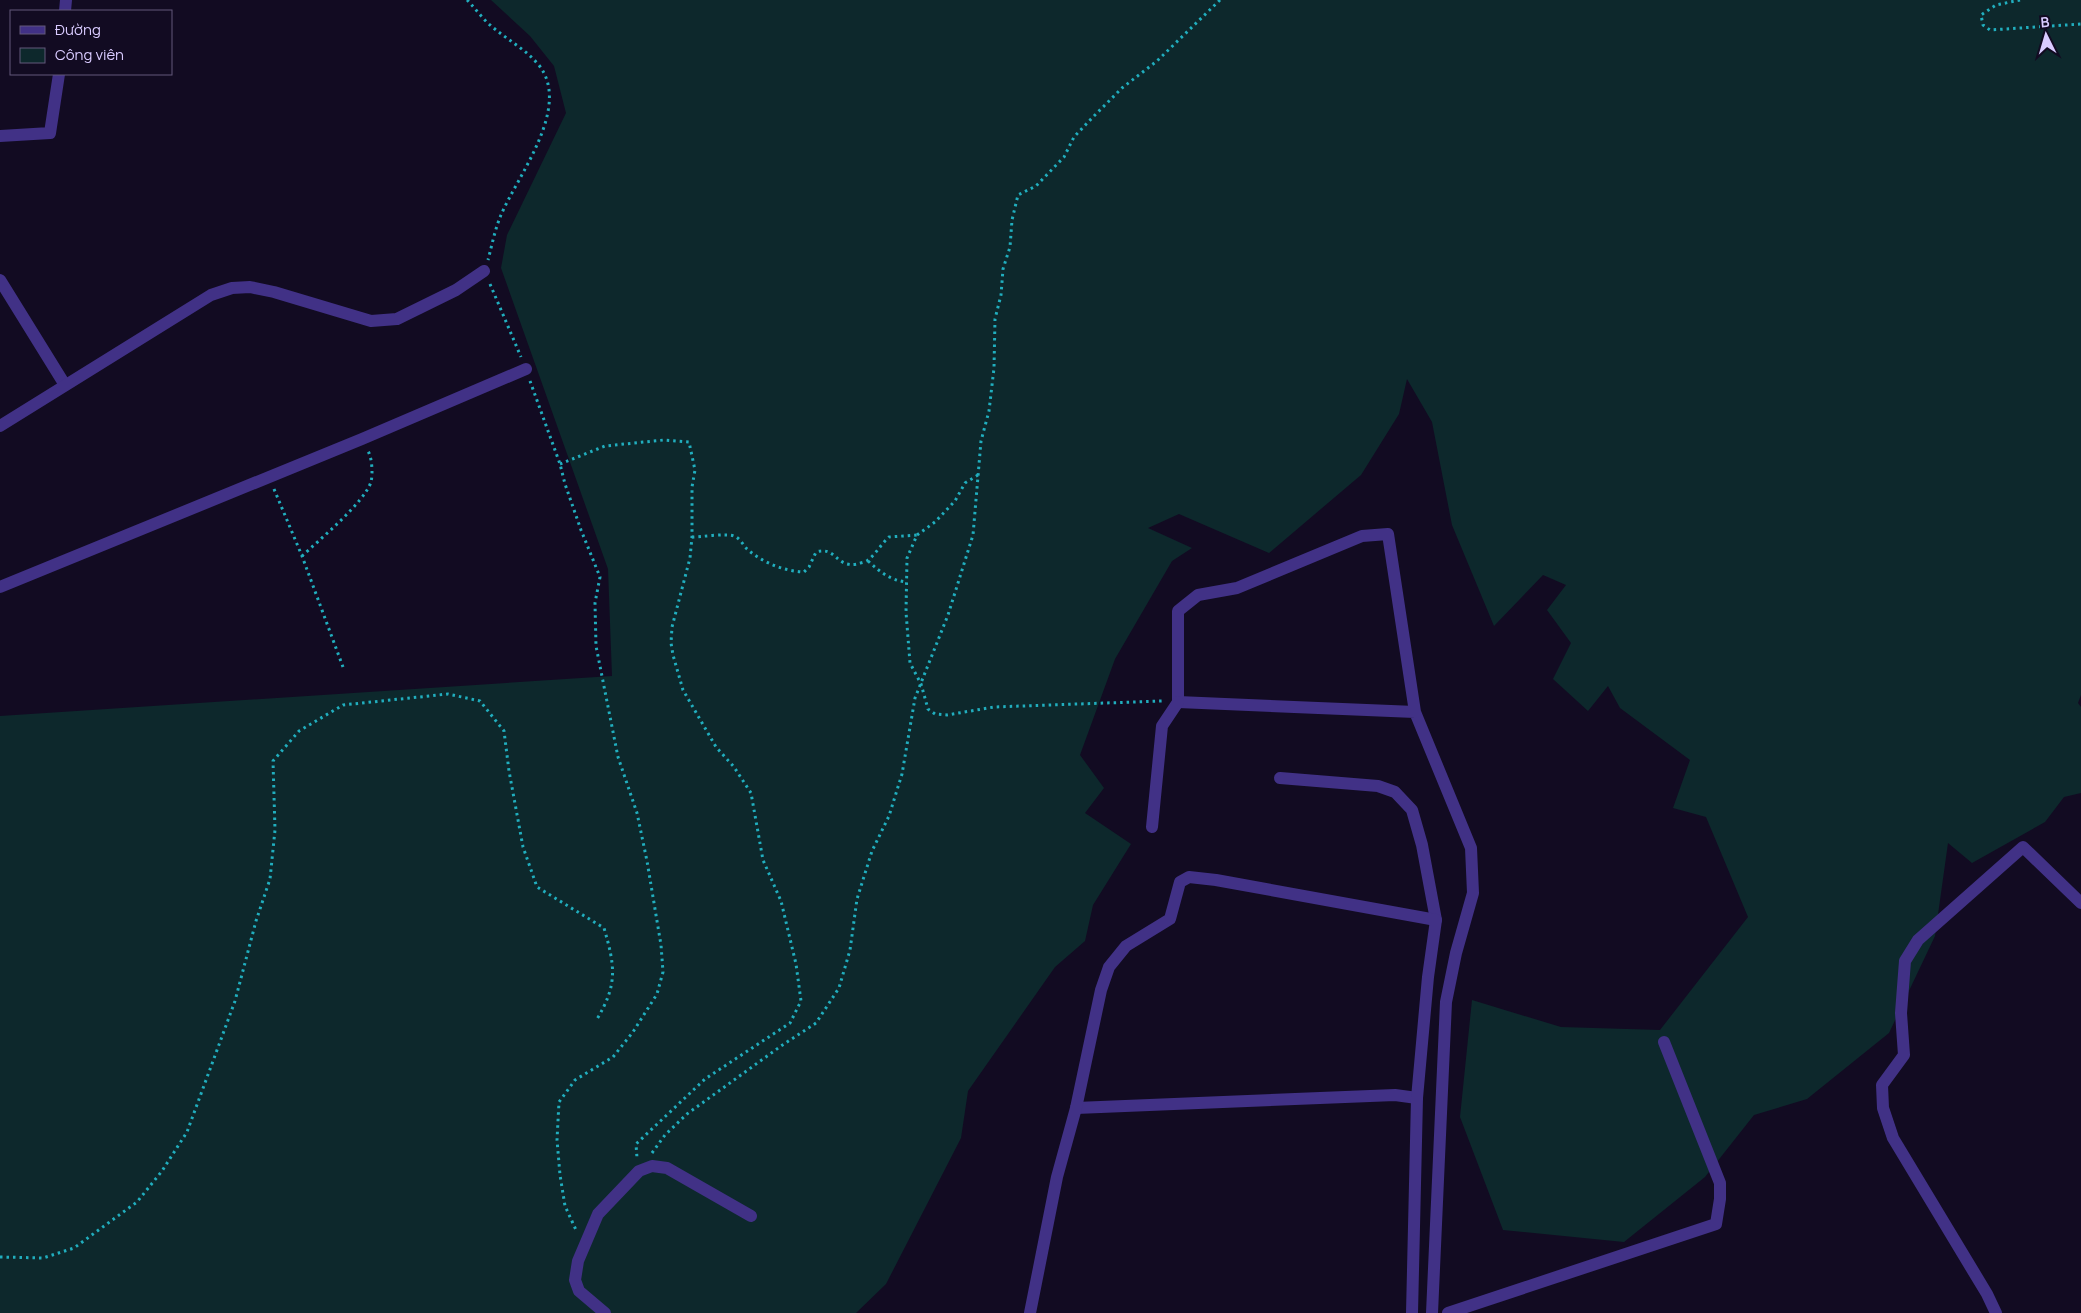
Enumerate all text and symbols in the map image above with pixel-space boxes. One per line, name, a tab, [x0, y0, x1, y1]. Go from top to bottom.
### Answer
legend	[10, 10, 172, 75]
north arrow	[2021, 10, 2071, 60]
text: B	[2040, 12, 2050, 31]
text: Đường	[55, 19, 101, 40]
text: Công viên	[55, 44, 124, 65]

